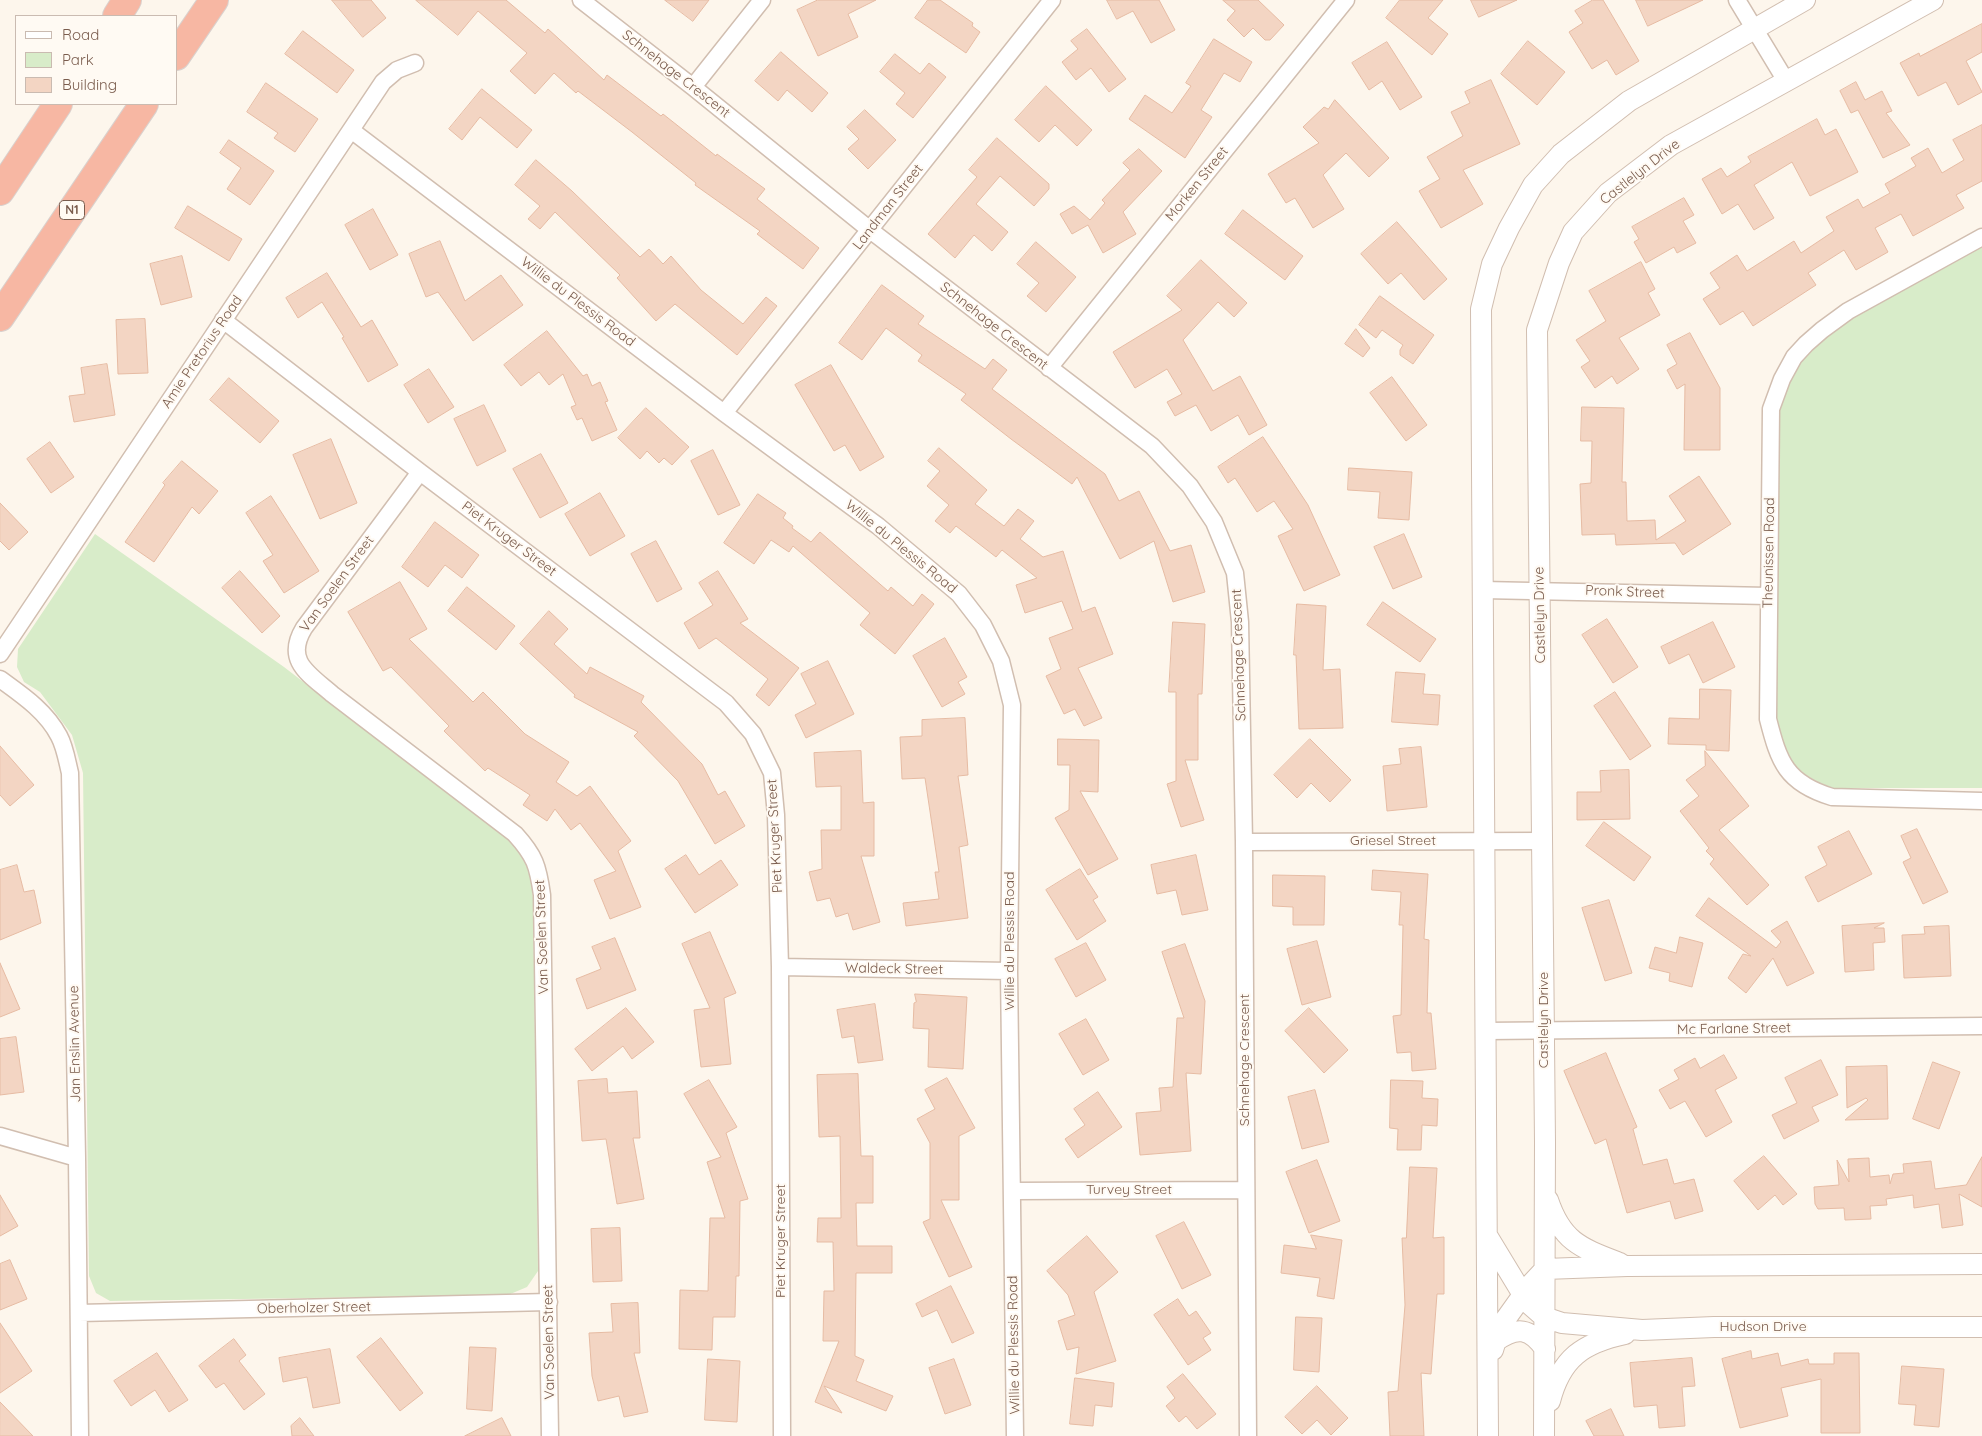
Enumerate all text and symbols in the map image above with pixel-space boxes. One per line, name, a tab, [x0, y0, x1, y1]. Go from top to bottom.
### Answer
legend	[15, 15, 178, 105]
text: Road	[62, 25, 99, 44]
street label: Schnehage Crescent	[619, 27, 733, 121]
text: Park	[62, 50, 94, 69]
text: Building	[62, 75, 117, 94]
street label: Castlelyn Drive	[1597, 136, 1683, 208]
street label: Morken Street	[1162, 143, 1232, 225]
street label: Landman Street	[849, 161, 927, 253]
road number: N1	[60, 200, 84, 220]
street label: Willie du Plessis Road	[518, 254, 638, 350]
street label: Schnehage Crescent	[937, 279, 1051, 373]
street label: Amie Pretorius Road	[158, 292, 246, 412]
street label: Willie du Plessis Road	[842, 497, 960, 597]
street label: Theunissen Road	[1760, 497, 1778, 609]
street label: Piet Kruger Street	[458, 498, 560, 580]
street label: Van Soelen Street	[296, 533, 378, 635]
street label: Castlelyn Drive	[1531, 567, 1549, 663]
street label: Pronk Street	[1585, 582, 1665, 602]
street label: Schnehage Crescent	[1228, 589, 1250, 721]
street label: Piet Kruger Street	[764, 779, 786, 893]
street label: Griesel Street	[1350, 833, 1436, 849]
street label: Willie du Plessis Road	[1002, 872, 1018, 1010]
street label: Van Soelen Street	[532, 879, 552, 995]
street label: Waldeck Street	[845, 960, 943, 978]
street label: Castlelyn Drive	[1536, 972, 1552, 1068]
street label: Jan Enslin Avenue	[66, 985, 84, 1103]
street label: Schnehage Crescent	[1237, 994, 1253, 1126]
street label: Mc Farlane Street	[1677, 1020, 1791, 1038]
street label: Turvey Street	[1086, 1182, 1172, 1198]
street label: Piet Kruger Street	[773, 1184, 789, 1298]
street label: Willie du Plessis Road	[1004, 1275, 1024, 1415]
street label: Van Soelen Street	[540, 1284, 558, 1400]
street label: Oberholzer Street	[257, 1299, 371, 1317]
street label: Hudson Drive	[1719, 1319, 1807, 1335]

